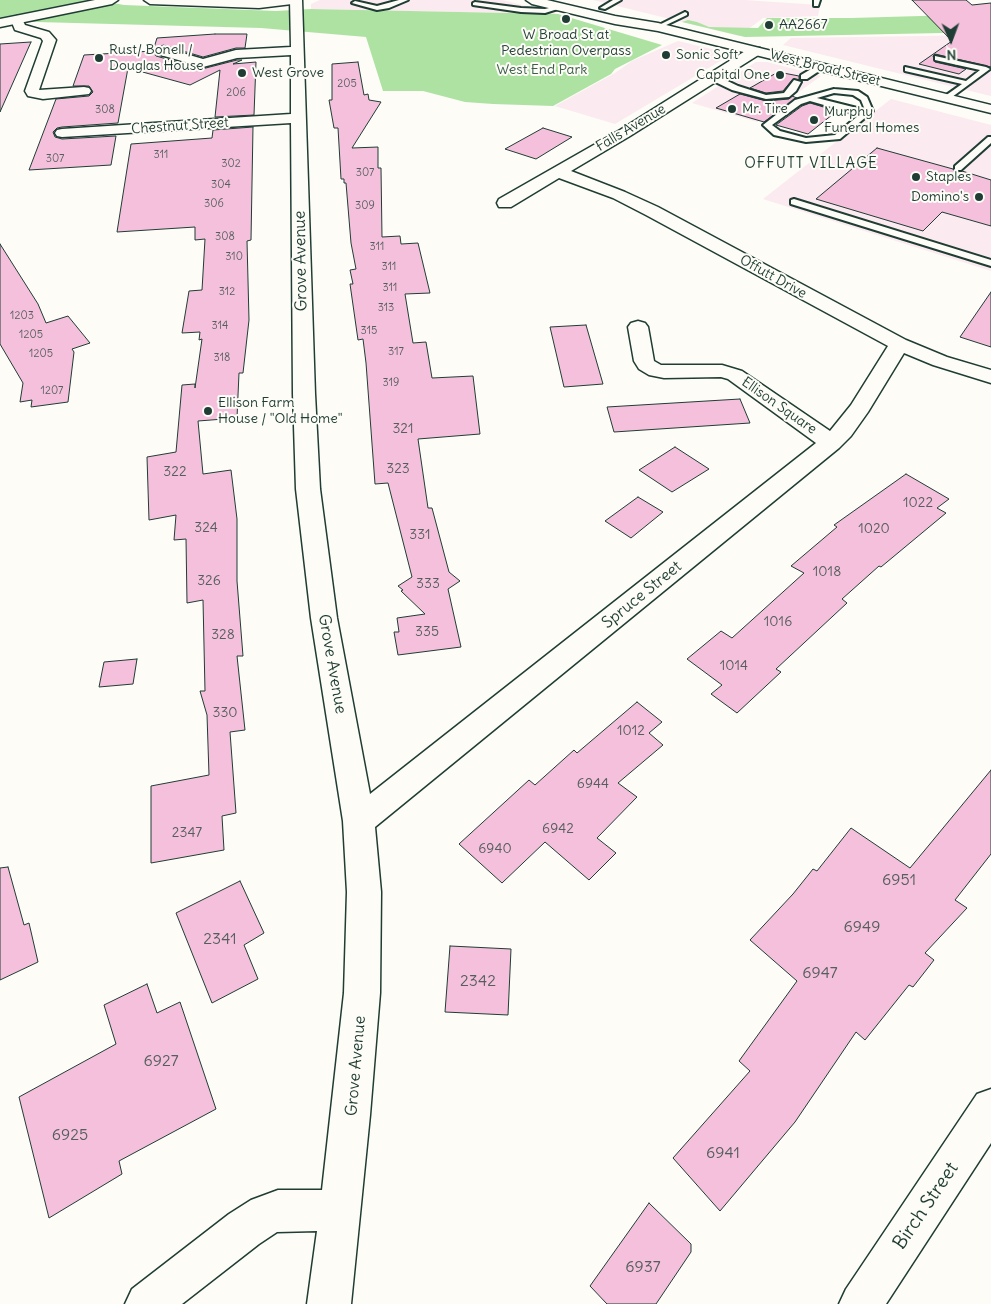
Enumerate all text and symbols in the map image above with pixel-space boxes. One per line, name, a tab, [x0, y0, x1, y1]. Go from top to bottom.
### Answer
marker: W Broad St at Pedestrian Overpass	[560, 13, 572, 25]
north arrow	[926, 15, 976, 65]
place label: AA2667	[779, 17, 828, 33]
marker: AA2667	[763, 19, 775, 31]
place label: W Broad St at Pedestrian Overpass	[501, 27, 631, 59]
place label: Rust/ Bonell / Douglas House	[109, 42, 204, 74]
street label: West Broad Street	[768, 46, 882, 90]
text: N	[946, 46, 957, 64]
place label: Sonic Soft	[676, 47, 738, 63]
marker: Sonic Soft	[660, 49, 672, 61]
marker: Rust/ Bonell / Douglas House	[93, 52, 105, 64]
park label: West End Park	[497, 62, 587, 78]
place label: West Grove	[252, 65, 324, 81]
marker: West Grove	[236, 67, 248, 79]
place label: Capital One	[696, 67, 770, 83]
marker: Capital One	[774, 69, 786, 81]
house number: 205	[337, 77, 357, 91]
house number: 206	[226, 86, 246, 100]
street label: Falls Avenue	[593, 101, 669, 155]
place label: Mr. Tire	[742, 101, 788, 117]
house number: 308	[95, 103, 115, 117]
marker: Mr. Tire	[726, 103, 738, 115]
place label: Murphy Funeral Homes	[824, 104, 919, 136]
street label: Chestnut Street	[131, 114, 229, 138]
marker: Murphy Funeral Homes	[808, 114, 820, 126]
house number: 311	[154, 148, 168, 162]
house number: 307	[46, 152, 64, 166]
district label: OFFUTT VILLAGE	[742, 155, 880, 173]
house number: 302	[221, 157, 241, 171]
house number: 307	[356, 166, 374, 180]
place label: Staples	[926, 169, 971, 185]
marker: Staples	[910, 171, 922, 183]
house number: 304	[211, 178, 231, 192]
place label: Domino's	[911, 189, 969, 205]
marker: Domino's	[973, 191, 985, 203]
house number: 306	[204, 197, 224, 211]
house number: 309	[355, 199, 375, 213]
street label: Grove Avenue	[291, 210, 311, 312]
house number: 308	[215, 230, 235, 244]
house number: 311	[370, 240, 384, 254]
house number: 310	[225, 250, 243, 264]
street label: Offutt Drive	[737, 252, 809, 302]
house number: 311	[382, 260, 396, 274]
house number: 311	[383, 281, 397, 295]
house number: 312	[219, 285, 235, 299]
house number: 313	[378, 301, 394, 315]
house number: 1203	[10, 309, 34, 323]
house number: 314	[212, 319, 228, 333]
house number: 315	[361, 324, 377, 338]
house number: 1205	[19, 328, 43, 342]
house number: 317	[388, 345, 404, 359]
house number: 1205	[29, 347, 53, 361]
house number: 318	[214, 351, 230, 365]
street label: Ellison Square	[738, 374, 820, 438]
house number: 319	[383, 376, 399, 390]
house number: 1207	[41, 384, 63, 398]
place label: Ellison Farm House / "Old Home"	[218, 395, 343, 428]
marker: Ellison Farm House / "Old Home"	[202, 405, 214, 417]
house number: 321	[392, 421, 414, 437]
house number: 323	[386, 461, 410, 477]
house number: 322	[163, 464, 187, 480]
house number: 1022	[903, 495, 933, 511]
house number: 324	[194, 520, 218, 536]
house number: 1020	[858, 521, 890, 537]
house number: 331	[409, 527, 431, 543]
street label: Spruce Street	[598, 557, 686, 633]
house number: 1018	[813, 564, 841, 580]
house number: 326	[197, 573, 221, 589]
house number: 333	[416, 576, 440, 592]
street label: Grove Avenue	[314, 613, 350, 715]
house number: 1016	[764, 614, 792, 630]
house number: 335	[415, 624, 439, 640]
house number: 328	[211, 627, 235, 643]
house number: 1014	[720, 658, 748, 674]
house number: 330	[212, 705, 238, 721]
house number: 1012	[617, 723, 645, 739]
house number: 6944	[577, 776, 609, 792]
house number: 6942	[542, 821, 574, 837]
house number: 2347	[172, 825, 202, 841]
house number: 6940	[478, 841, 512, 857]
house number: 6951	[882, 870, 916, 890]
house number: 6949	[844, 917, 880, 937]
house number: 2341	[203, 929, 237, 949]
house number: 6947	[802, 963, 838, 983]
house number: 2342	[460, 971, 496, 991]
street label: Grove Avenue	[342, 1015, 370, 1117]
house number: 6927	[143, 1051, 179, 1071]
house number: 6925	[52, 1125, 88, 1145]
house number: 6941	[706, 1143, 740, 1163]
street label: Birch Street	[889, 1158, 963, 1254]
house number: 6937	[625, 1257, 661, 1277]

